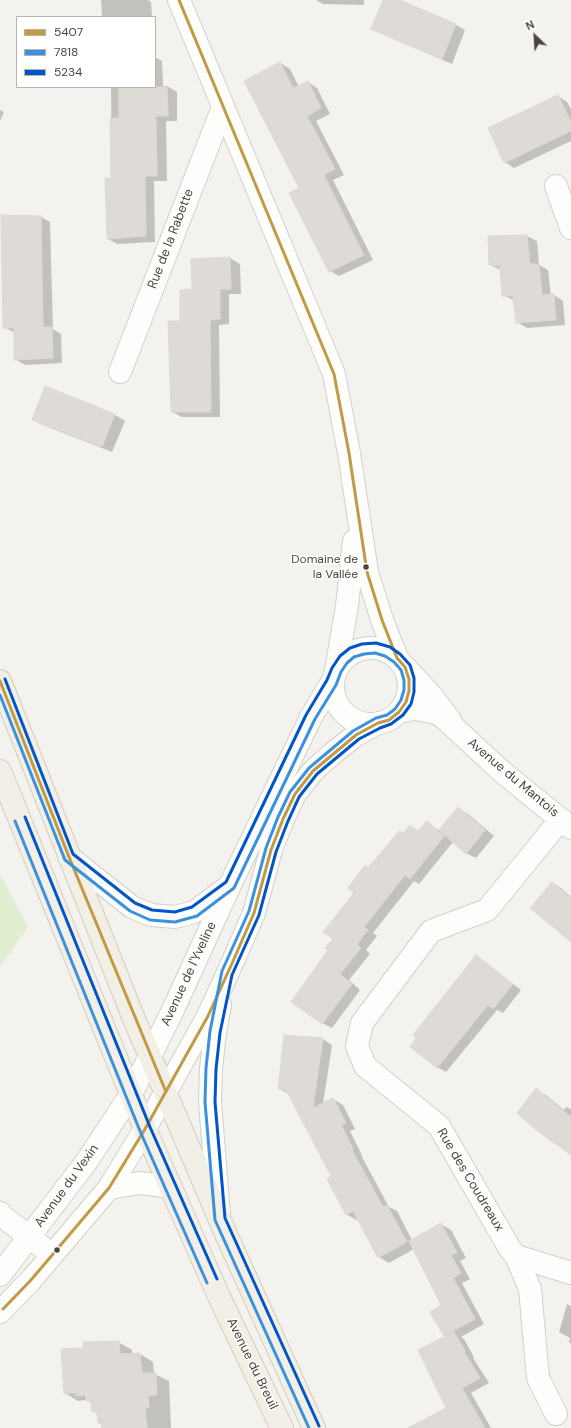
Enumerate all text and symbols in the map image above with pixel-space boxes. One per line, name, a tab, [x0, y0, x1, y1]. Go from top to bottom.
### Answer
legend	[16, 16, 156, 88]
north arrow	[515, 16, 555, 56]
text: N	[523, 17, 537, 33]
text: 5407	[54, 24, 83, 40]
text: 7818	[54, 44, 78, 60]
text: 5234	[54, 64, 82, 80]
street label: Rue de la Rabette	[145, 187, 197, 291]
place label: Domaine de la Vallée	[291, 553, 358, 581]
marker: Domaine de la Vallée	[361, 562, 371, 572]
street label: Avenue du Mantois	[464, 735, 562, 821]
street label: Avenue de l'Yveline	[158, 919, 220, 1029]
street label: Rue des Coudreaux	[433, 1126, 507, 1234]
street label: Avenue du Vexin	[32, 1142, 102, 1230]
unlabelled marker	[52, 1245, 62, 1255]
street label: Avenue du Breuil	[223, 1316, 281, 1412]

